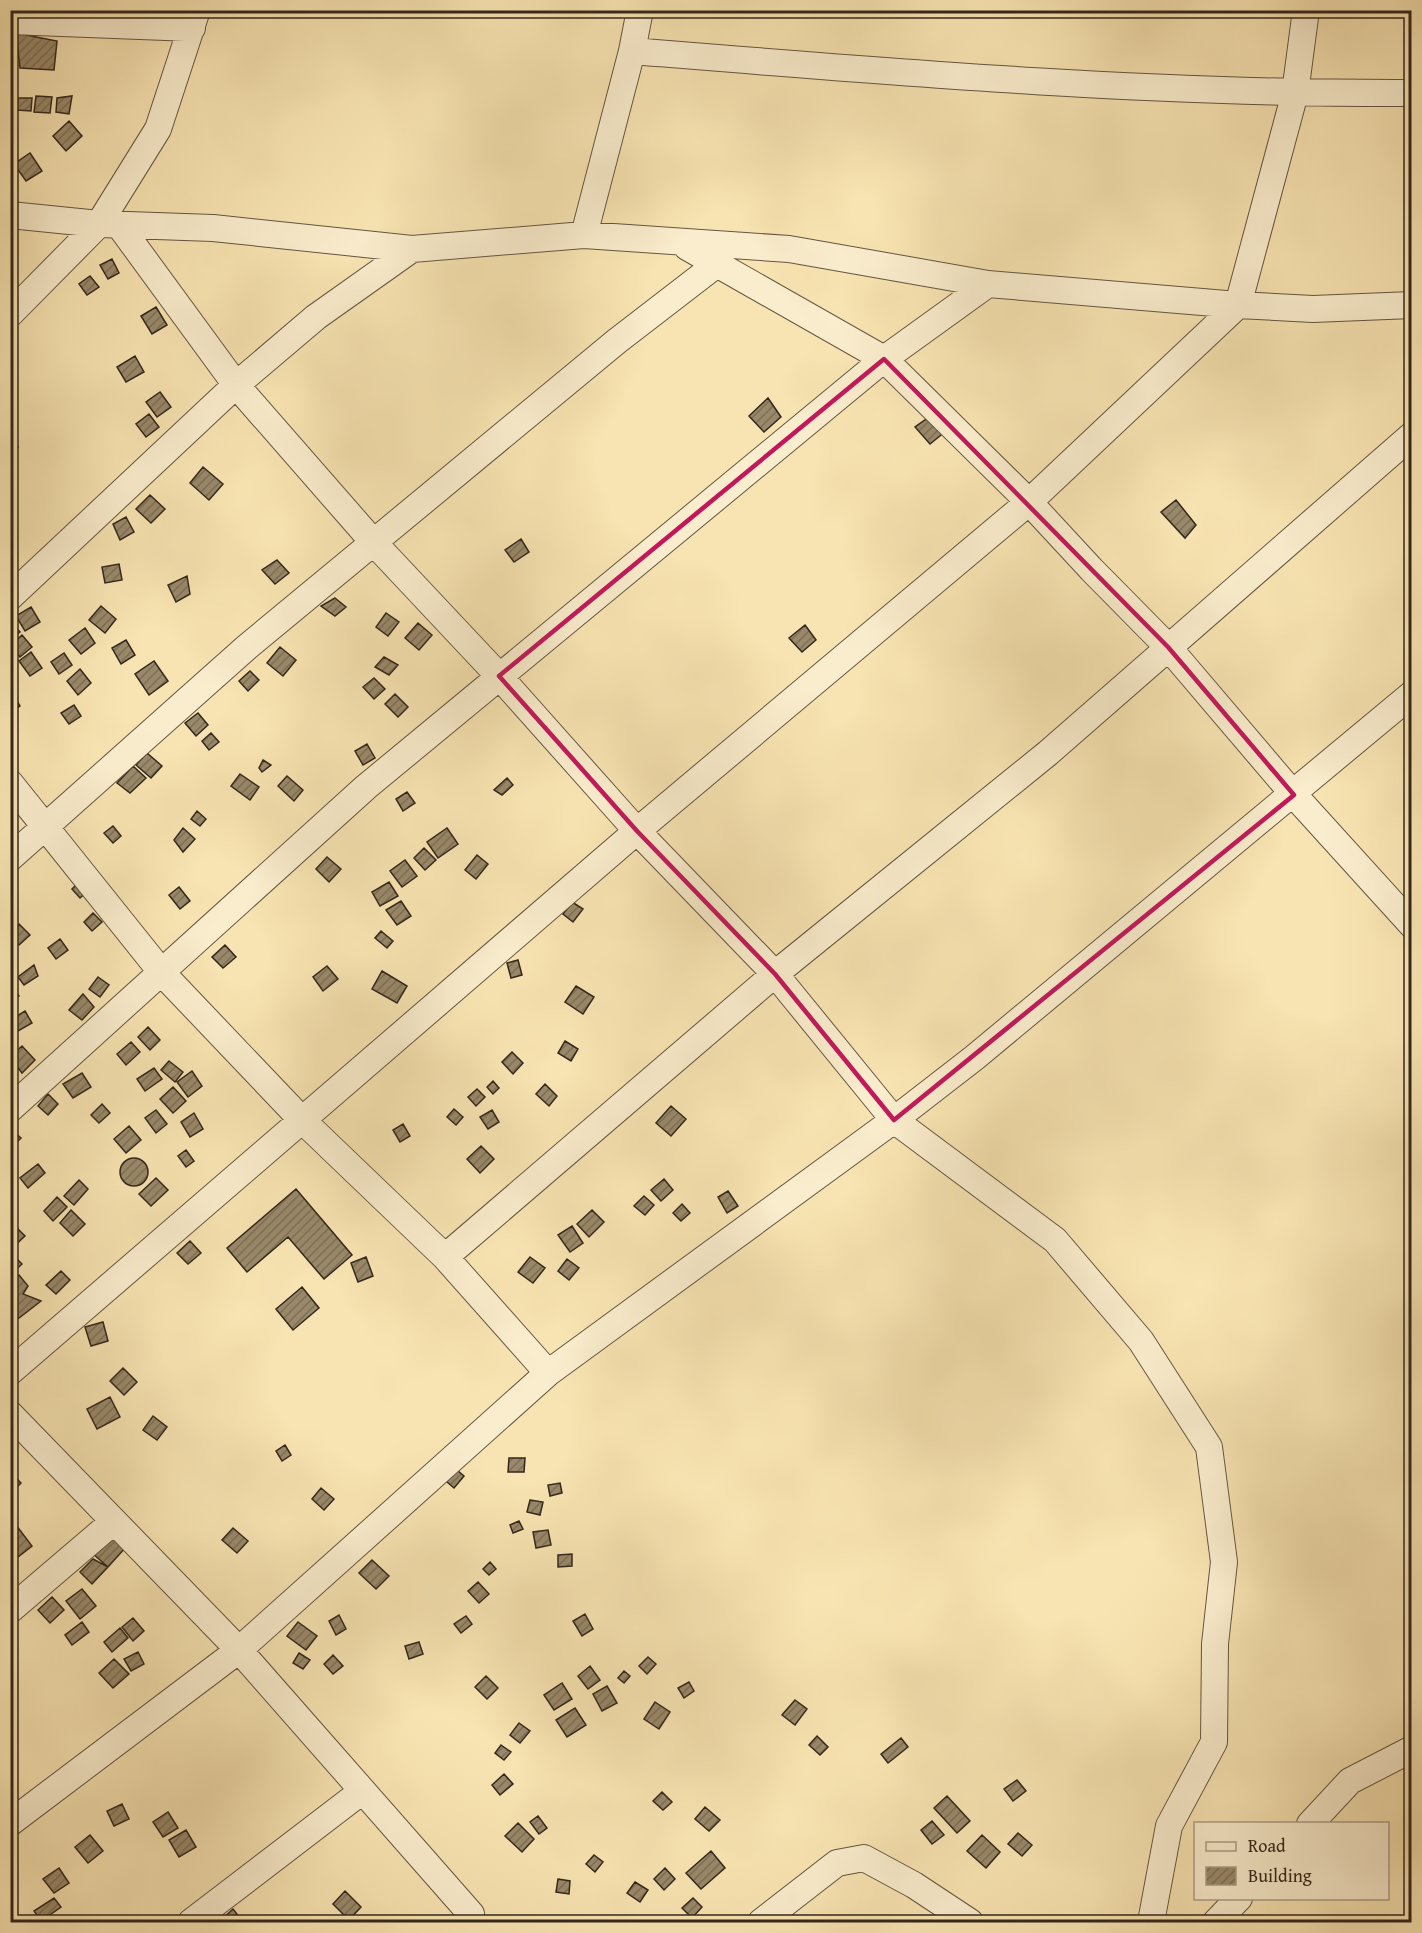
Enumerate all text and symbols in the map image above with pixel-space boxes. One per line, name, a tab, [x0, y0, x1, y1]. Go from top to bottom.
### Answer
legend	[1194, 1822, 1389, 1900]
text: Road	[1248, 1832, 1286, 1859]
text: Building	[1248, 1862, 1312, 1889]

